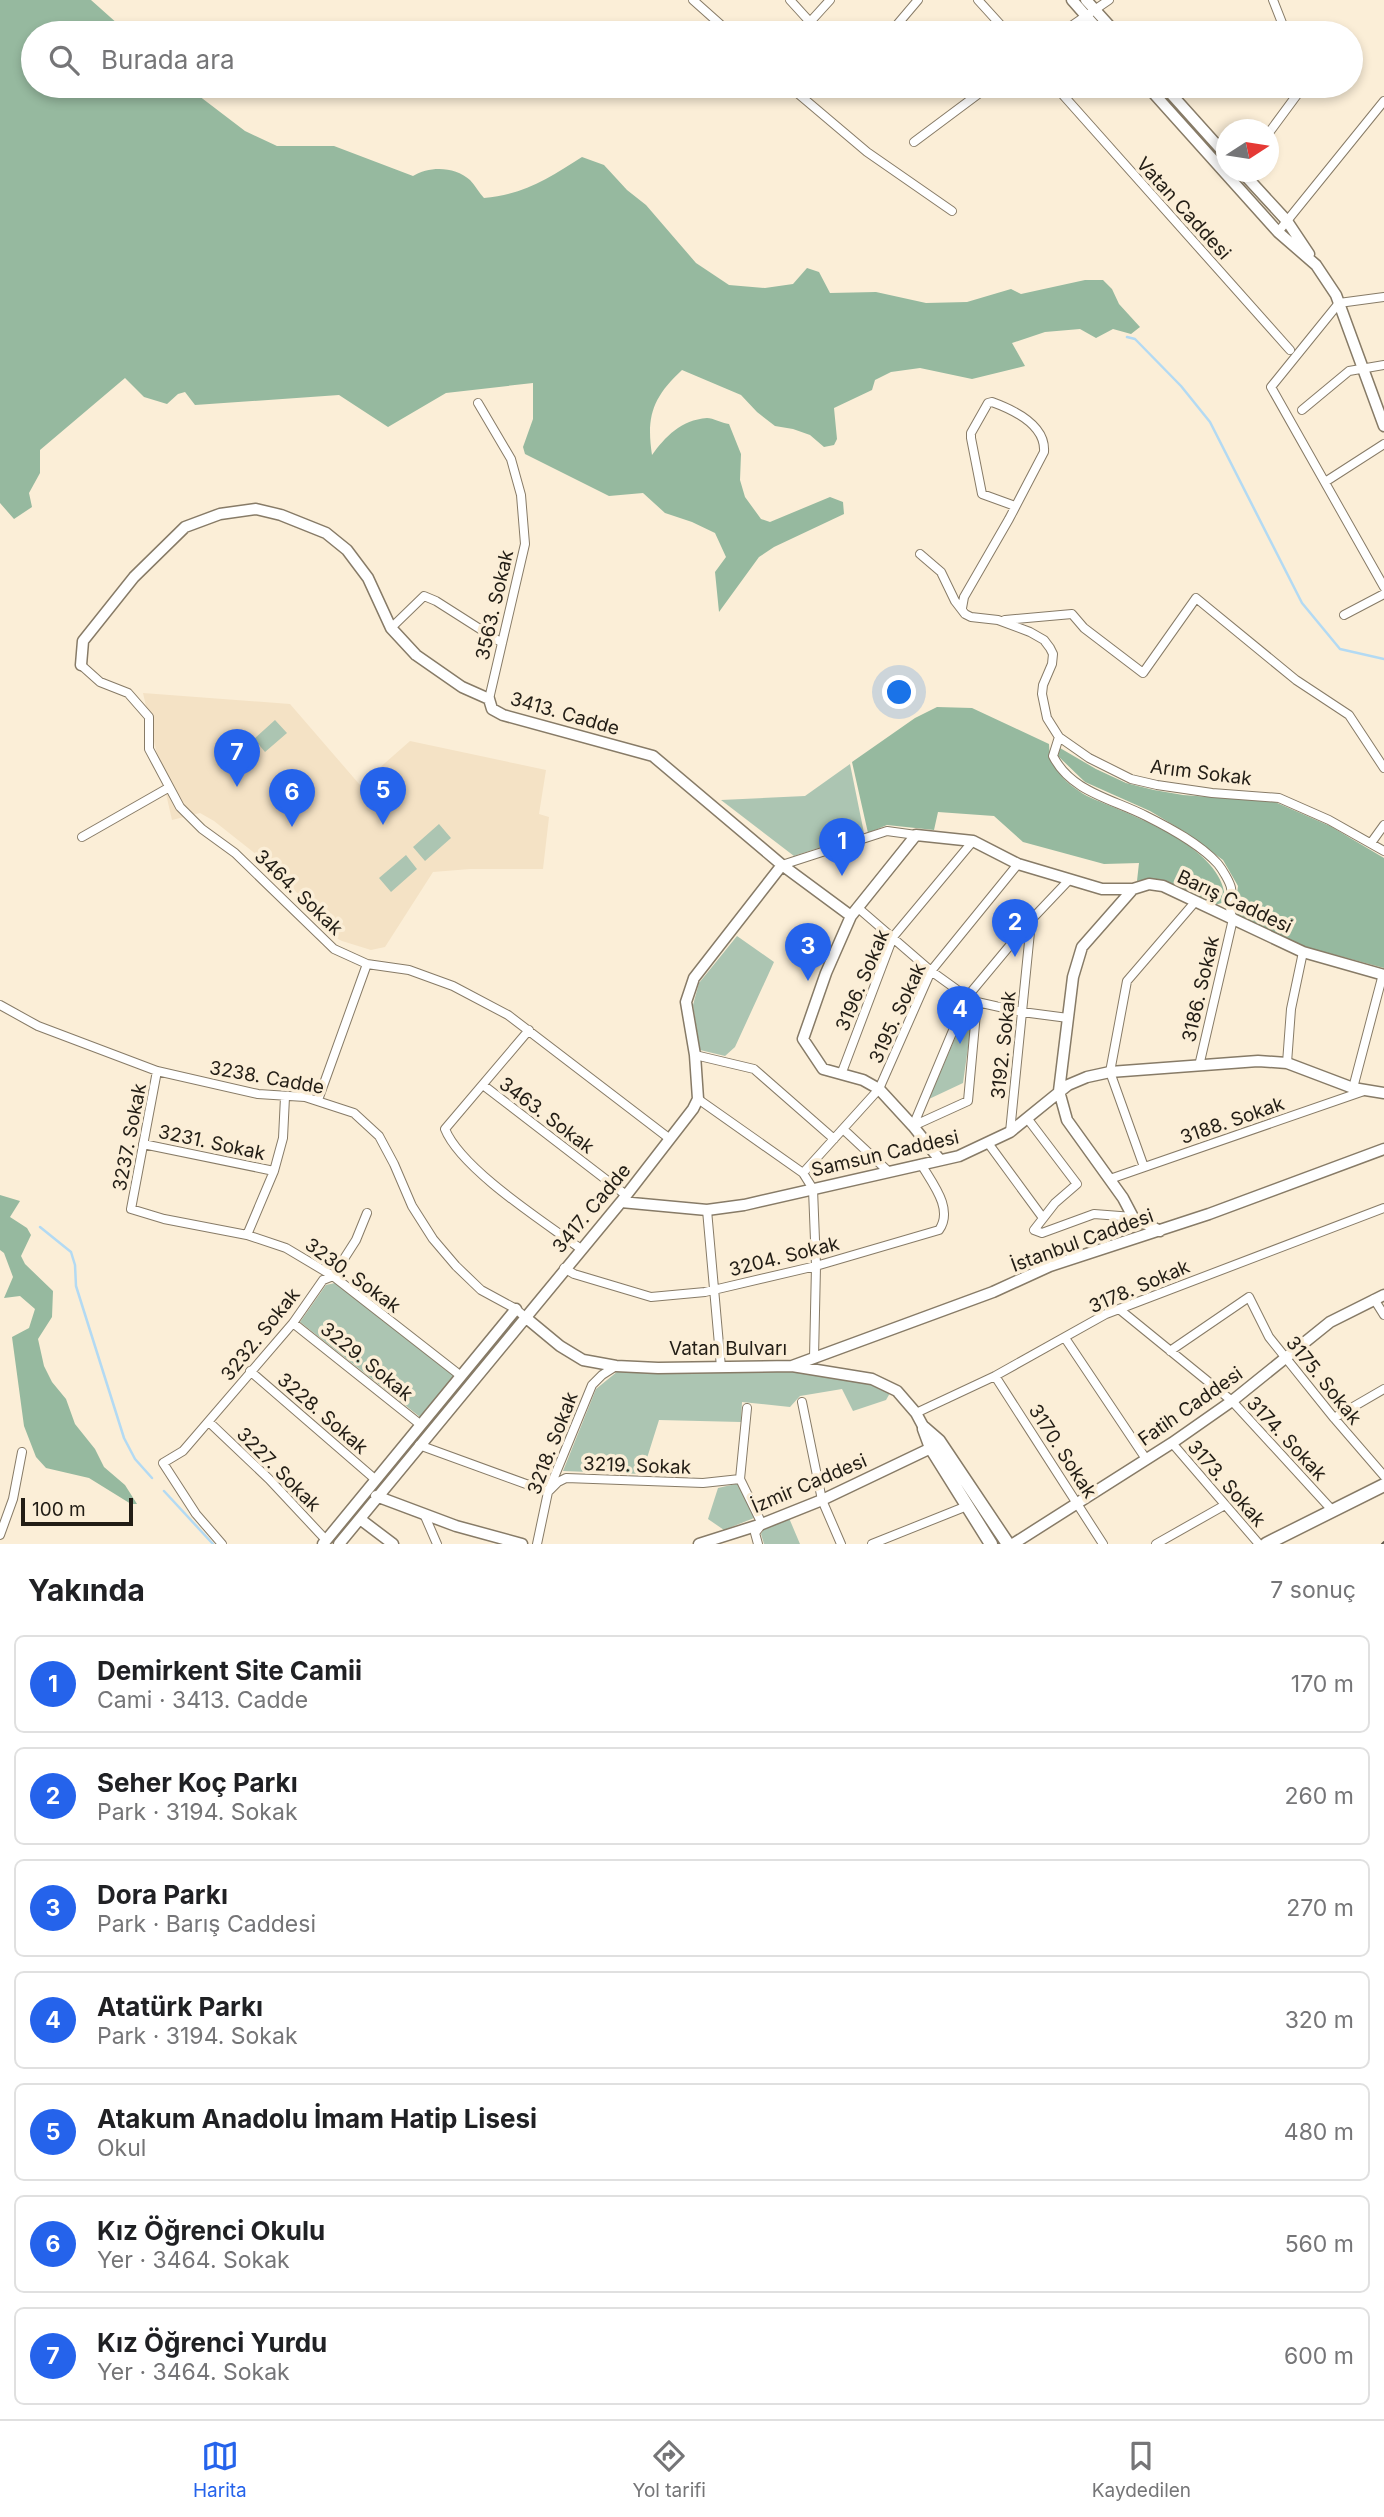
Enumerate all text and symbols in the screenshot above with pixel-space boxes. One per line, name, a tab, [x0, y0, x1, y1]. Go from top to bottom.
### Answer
search box	[21, 21, 1363, 98]
icon: search	[45, 41, 83, 79]
text: Burada ara	[101, 44, 235, 75]
north arrow	[1216, 119, 1279, 182]
street label: Vatan Caddesi	[1132, 152, 1236, 264]
street label: 3563. Sokak	[471, 547, 518, 662]
your location	[882, 675, 916, 709]
street label: 3413. Cadde	[508, 687, 622, 740]
pin: 7	[214, 729, 260, 787]
street label: Arım Sokak	[1149, 755, 1254, 790]
pin: 5	[360, 767, 406, 825]
pin: 6	[269, 769, 315, 827]
pin: 1	[819, 818, 865, 876]
street label: 3464. Sokak	[250, 845, 348, 940]
street label: Barış Caddesi	[1174, 865, 1296, 938]
pin: 2	[992, 899, 1038, 957]
pin: 3	[785, 923, 831, 981]
street label: 3196. Sokak	[831, 925, 894, 1035]
street label: 3186. Sokak	[1177, 933, 1224, 1044]
street label: 3195. Sokak	[864, 959, 931, 1067]
pin: 4	[937, 986, 983, 1044]
street label: 3192. Sokak	[986, 989, 1021, 1100]
street label: 3238. Cadde	[208, 1056, 326, 1099]
street label: 3463. Sokak	[495, 1072, 599, 1159]
street label: 3237. Sokak	[108, 1081, 151, 1193]
street label: 3188. Sokak	[1177, 1092, 1288, 1149]
street label: 3231. Sokak	[156, 1120, 268, 1165]
street label: Samsun Caddesi	[809, 1125, 961, 1182]
street label: 3417. Cadde	[547, 1159, 635, 1258]
street label: İstanbul Caddesi	[1008, 1204, 1156, 1277]
street label: 3204. Sokak	[727, 1232, 842, 1281]
street label: 3230. Sokak	[300, 1233, 405, 1318]
street label: 3178. Sokak	[1085, 1255, 1194, 1318]
street label: 3232. Sokak	[216, 1283, 305, 1385]
street label: 3229. Sokak	[316, 1317, 418, 1406]
street label: 3175. Sokak	[1281, 1332, 1367, 1430]
street label: Vatan Bulvarı	[669, 1337, 787, 1360]
street label: Fatih Caddesi	[1134, 1362, 1247, 1451]
street label: 3228. Sokak	[273, 1368, 373, 1459]
street label: 3218. Sokak	[522, 1388, 583, 1498]
street label: 3174. Sokak	[1242, 1391, 1332, 1486]
street label: 3170. Sokak	[1024, 1400, 1102, 1503]
street label: 3227. Sokak	[232, 1423, 326, 1517]
street label: 3173. Sokak	[1183, 1435, 1271, 1532]
street label: İzmir Caddesi	[748, 1449, 870, 1518]
street label: 3219. Sokak	[582, 1452, 692, 1479]
scale bar	[21, 1495, 133, 1527]
text: 100 m	[32, 1498, 86, 1521]
text: Yakında	[28, 1572, 145, 1608]
text: 7 sonuç	[1270, 1576, 1356, 1604]
text: Demirkent Site Camii	[97, 1655, 362, 1686]
text: 1	[48, 1670, 58, 1698]
text: 170 m	[1291, 1670, 1354, 1698]
text: Cami · 3413. Cadde	[97, 1686, 308, 1714]
text: Seher Koç Parkı	[97, 1767, 298, 1798]
text: 2	[46, 1782, 60, 1810]
text: 260 m	[1285, 1782, 1354, 1810]
text: Park · 3194. Sokak	[97, 1798, 298, 1826]
text: Dora Parkı	[97, 1879, 228, 1910]
text: 3	[46, 1894, 60, 1922]
text: 270 m	[1286, 1894, 1354, 1922]
text: Park · Barış Caddesi	[97, 1910, 316, 1938]
text: Atatürk Parkı	[97, 1991, 263, 2022]
text: 4	[45, 2006, 61, 2034]
text: 320 m	[1285, 2006, 1354, 2034]
text: Park · 3194. Sokak	[97, 2022, 298, 2050]
text: Atakum Anadolu İmam Hatip Lisesi	[97, 2103, 537, 2134]
text: 5	[46, 2118, 60, 2146]
text: 480 m	[1284, 2118, 1354, 2146]
text: Okul	[97, 2134, 146, 2162]
text: Kız Öğrenci Okulu	[97, 2215, 325, 2246]
text: 6	[46, 2230, 60, 2258]
text: 560 m	[1285, 2230, 1354, 2258]
text: Yer · 3464. Sokak	[97, 2246, 290, 2274]
text: Kız Öğrenci Yurdu	[97, 2327, 327, 2358]
text: 7	[46, 2342, 60, 2370]
text: 600 m	[1284, 2342, 1354, 2370]
text: Yer · 3464. Sokak	[97, 2358, 290, 2386]
tab: Harita	[193, 2437, 247, 2502]
tab: Yol tarifi	[633, 2437, 706, 2502]
tab: Kaydedilen	[1092, 2437, 1191, 2502]

